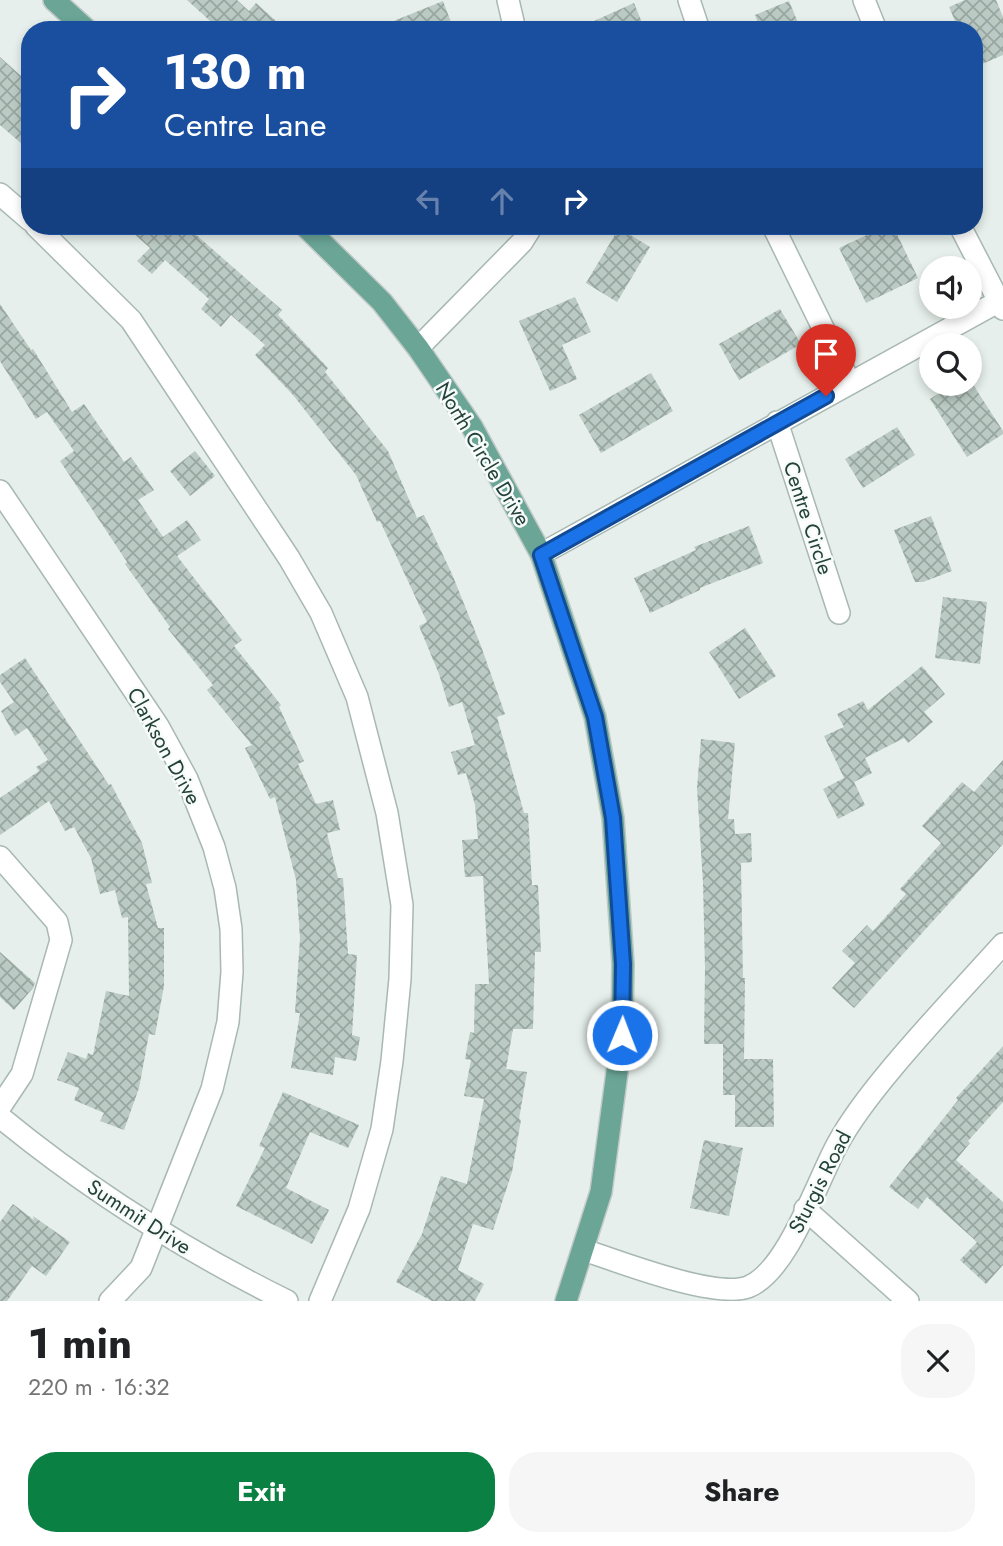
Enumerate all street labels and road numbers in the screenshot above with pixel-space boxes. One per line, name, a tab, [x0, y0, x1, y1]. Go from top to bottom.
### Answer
street label: North Circle Drive	[428, 377, 538, 532]
street label: Centre Circle	[776, 457, 841, 579]
street label: Clarkson Drive	[119, 682, 209, 810]
street label: Sturgis Road	[781, 1125, 859, 1239]
street label: Summit Drive	[81, 1172, 197, 1262]

